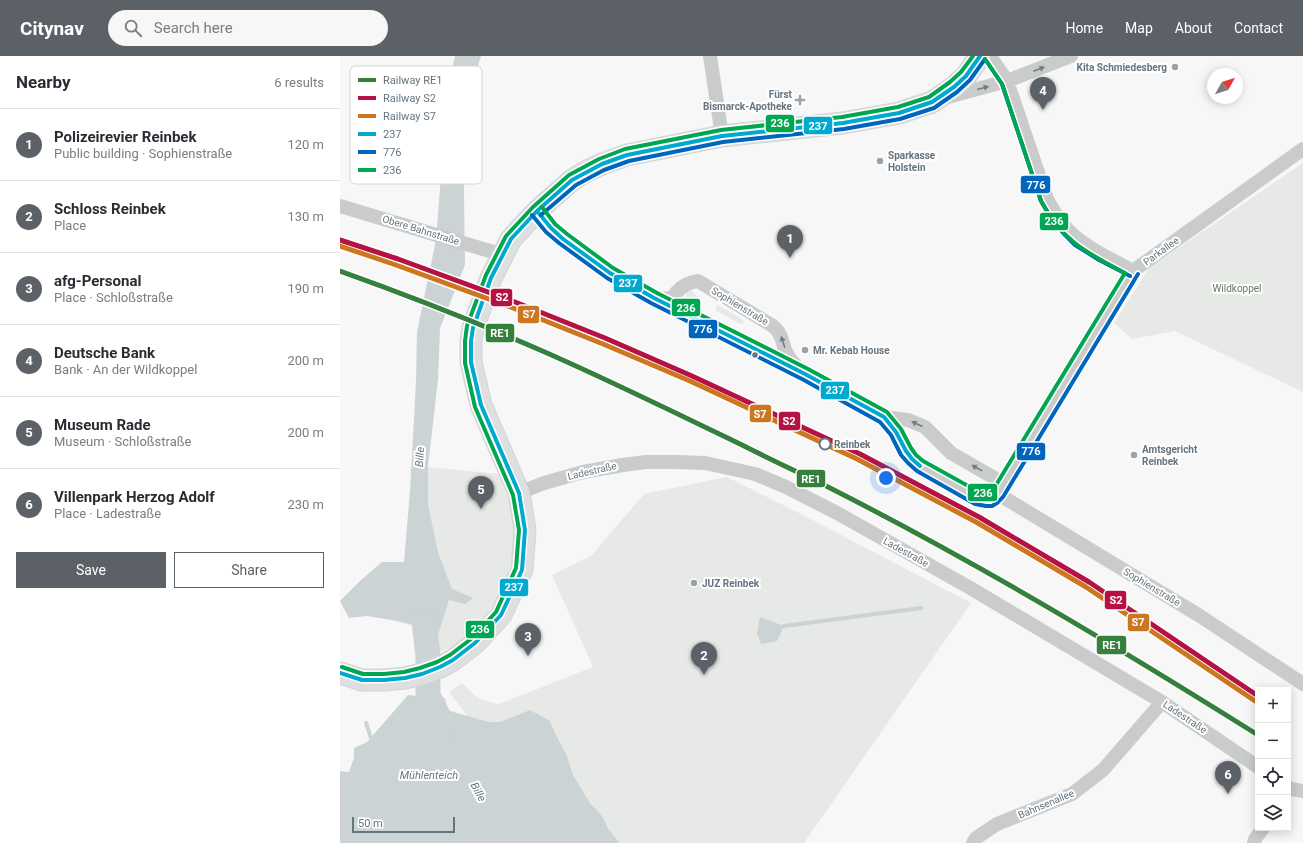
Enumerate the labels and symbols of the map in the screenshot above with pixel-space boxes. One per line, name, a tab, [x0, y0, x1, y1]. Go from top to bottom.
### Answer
place label: Kita Schmiedesberg	[1077, 62, 1167, 73]
marker: Kita Schmiedesberg	[1170, 62, 1180, 72]
one-way arrow	[1033, 65, 1045, 71]
legend	[350, 66, 482, 184]
north arrow	[1207, 68, 1243, 104]
text: Railway RE1	[383, 74, 442, 87]
pin: 4	[1030, 77, 1056, 110]
one-way arrow	[977, 85, 989, 91]
place label: Fürst Bismarck-Apotheke	[703, 89, 793, 112]
text: Railway S2	[383, 92, 436, 105]
marker: Fürst Bismarck-Apotheke	[795, 95, 805, 105]
text: Railway S7	[383, 110, 436, 123]
line badge: 236	[765, 114, 795, 133]
line badge: 237	[803, 116, 833, 135]
text: 236	[771, 117, 789, 130]
text: 237	[809, 120, 827, 133]
text: 237	[383, 128, 402, 141]
text: 776	[383, 146, 402, 159]
place label: Sparkasse Holstein	[888, 150, 936, 173]
marker: Sparkasse Holstein	[875, 156, 885, 166]
text: 236	[383, 164, 402, 177]
line badge: 776	[1020, 175, 1051, 194]
text: 776	[1027, 179, 1045, 192]
line badge: 236	[1039, 212, 1069, 231]
street label: Obere Bahnstraße	[381, 213, 461, 247]
text: 236	[1045, 215, 1063, 228]
pin: 1	[777, 225, 803, 258]
street label: Parkallee	[1141, 234, 1181, 268]
line badge: 237	[613, 274, 643, 293]
text: 237	[619, 277, 637, 290]
park label: Wildkoppel	[1212, 283, 1262, 294]
street label: Sophienstraße	[710, 285, 770, 327]
line badge: S2	[490, 288, 513, 307]
text: S2	[495, 291, 509, 304]
line badge: 236	[671, 298, 701, 317]
text: 236	[677, 302, 695, 315]
line badge: S7	[517, 305, 540, 324]
text: S7	[522, 308, 536, 321]
line badge: 776	[688, 319, 718, 339]
line badge: RE1	[485, 323, 515, 343]
text: 776	[694, 323, 712, 336]
text: RE1	[490, 327, 510, 340]
one-way arrow	[780, 336, 786, 348]
marker: Mr. Kebab House	[800, 345, 810, 355]
place label: Mr. Kebab House	[813, 345, 890, 356]
unlabelled marker	[750, 350, 760, 360]
line badge: 237	[820, 381, 850, 400]
text: 237	[826, 384, 844, 397]
line badge: S7	[749, 404, 772, 423]
text: S7	[753, 408, 767, 421]
line badge: S2	[778, 411, 801, 431]
text: S2	[782, 415, 796, 428]
one-way arrow	[911, 421, 922, 427]
marker: Reinbek	[818, 437, 832, 451]
place label: Reinbek	[834, 439, 871, 450]
line badge: 776	[1016, 442, 1046, 461]
place label: Amtsgericht Reinbek	[1142, 444, 1198, 467]
text: 776	[1022, 445, 1040, 458]
water label: Bille	[413, 446, 427, 467]
marker: Amtsgericht Reinbek	[1129, 450, 1139, 460]
street label: Ladestraße	[566, 460, 618, 482]
one-way arrow	[971, 464, 983, 471]
your location	[876, 468, 896, 488]
line badge: RE1	[796, 469, 826, 488]
text: RE1	[801, 473, 821, 486]
pin: 5	[468, 476, 494, 509]
line badge: 236	[967, 483, 998, 502]
text: 236	[974, 487, 992, 500]
street label: Ladestraße	[881, 535, 931, 569]
street label: Sophienstraße	[1122, 566, 1182, 608]
line badge: 237	[499, 578, 529, 597]
marker: JUZ Reinbek	[689, 578, 699, 588]
place label: JUZ Reinbek	[702, 578, 760, 589]
text: 237	[505, 581, 523, 594]
line badge: S2	[1104, 590, 1127, 610]
text: S2	[1109, 594, 1123, 607]
line badge: S7	[1127, 613, 1150, 632]
text: S7	[1131, 616, 1145, 629]
line badge: 236	[465, 620, 495, 639]
text: 236	[471, 623, 489, 636]
pin: 3	[515, 623, 541, 656]
line badge: RE1	[1096, 635, 1127, 655]
text: RE1	[1102, 639, 1122, 652]
pin: 2	[691, 642, 717, 675]
street label: Ladestraße	[1161, 698, 1209, 736]
pin: 6	[1215, 761, 1241, 794]
water label: Mühlenteich	[400, 769, 458, 782]
water label: Bille	[468, 780, 489, 804]
street label: Bahnsenallee	[1016, 787, 1076, 821]
scale bar	[352, 815, 455, 834]

